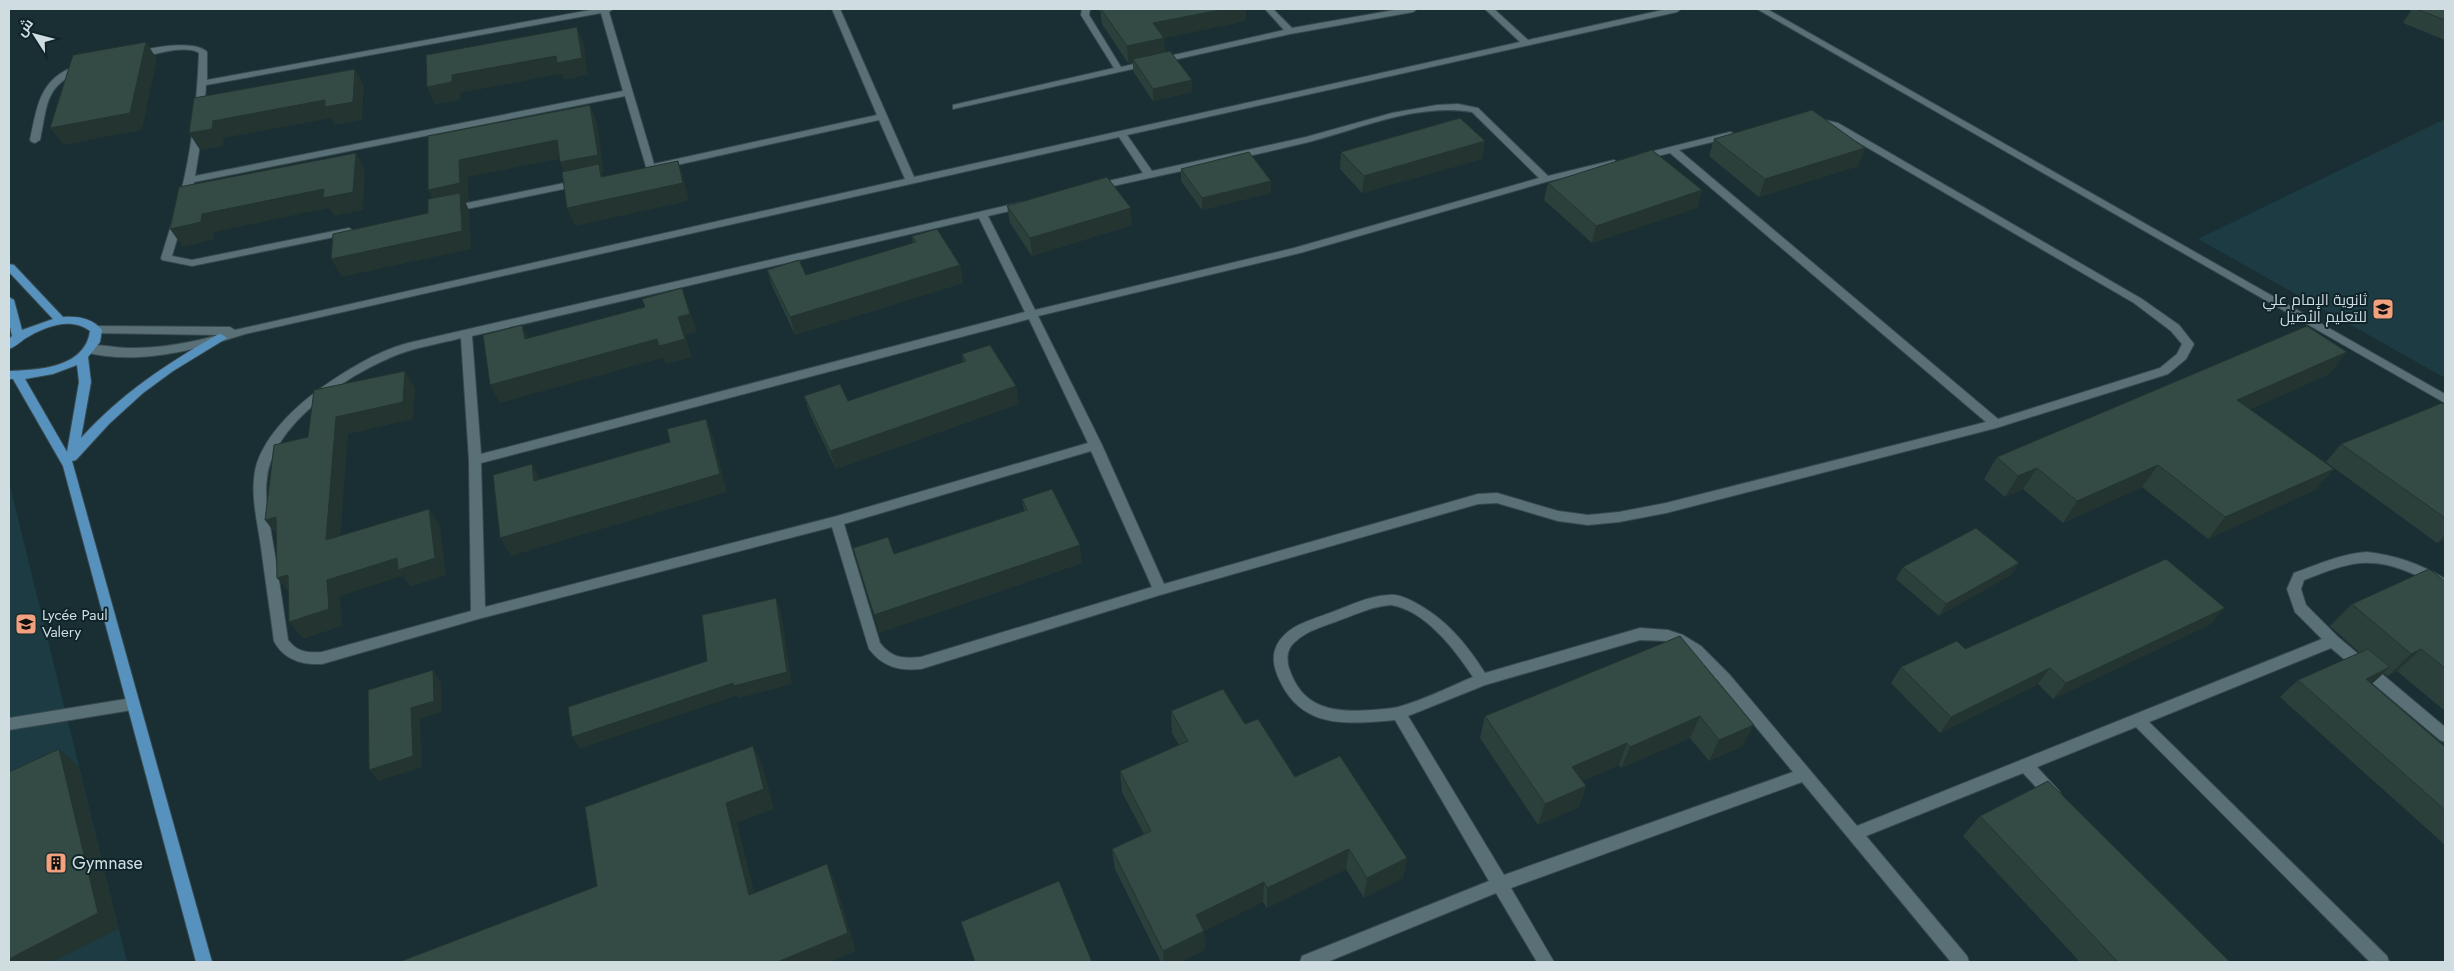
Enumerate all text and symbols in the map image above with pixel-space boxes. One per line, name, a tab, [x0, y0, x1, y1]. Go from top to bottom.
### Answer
north arrow	[10, 10, 60, 60]
text: ش	[11, 14, 38, 41]
place label: ثانوية الإمام علي للتعليم الأصيل	[2262, 289, 2367, 328]
school or university icon: ثانوية الإمام علي للتعليم الأصيل	[2371, 297, 2395, 321]
place label: Lycée Paul Valery	[42, 604, 108, 643]
school or university icon: Lycée Paul Valery	[14, 612, 38, 636]
place label: Gymnase	[72, 850, 143, 876]
building icon: Gymnase	[44, 851, 68, 875]

